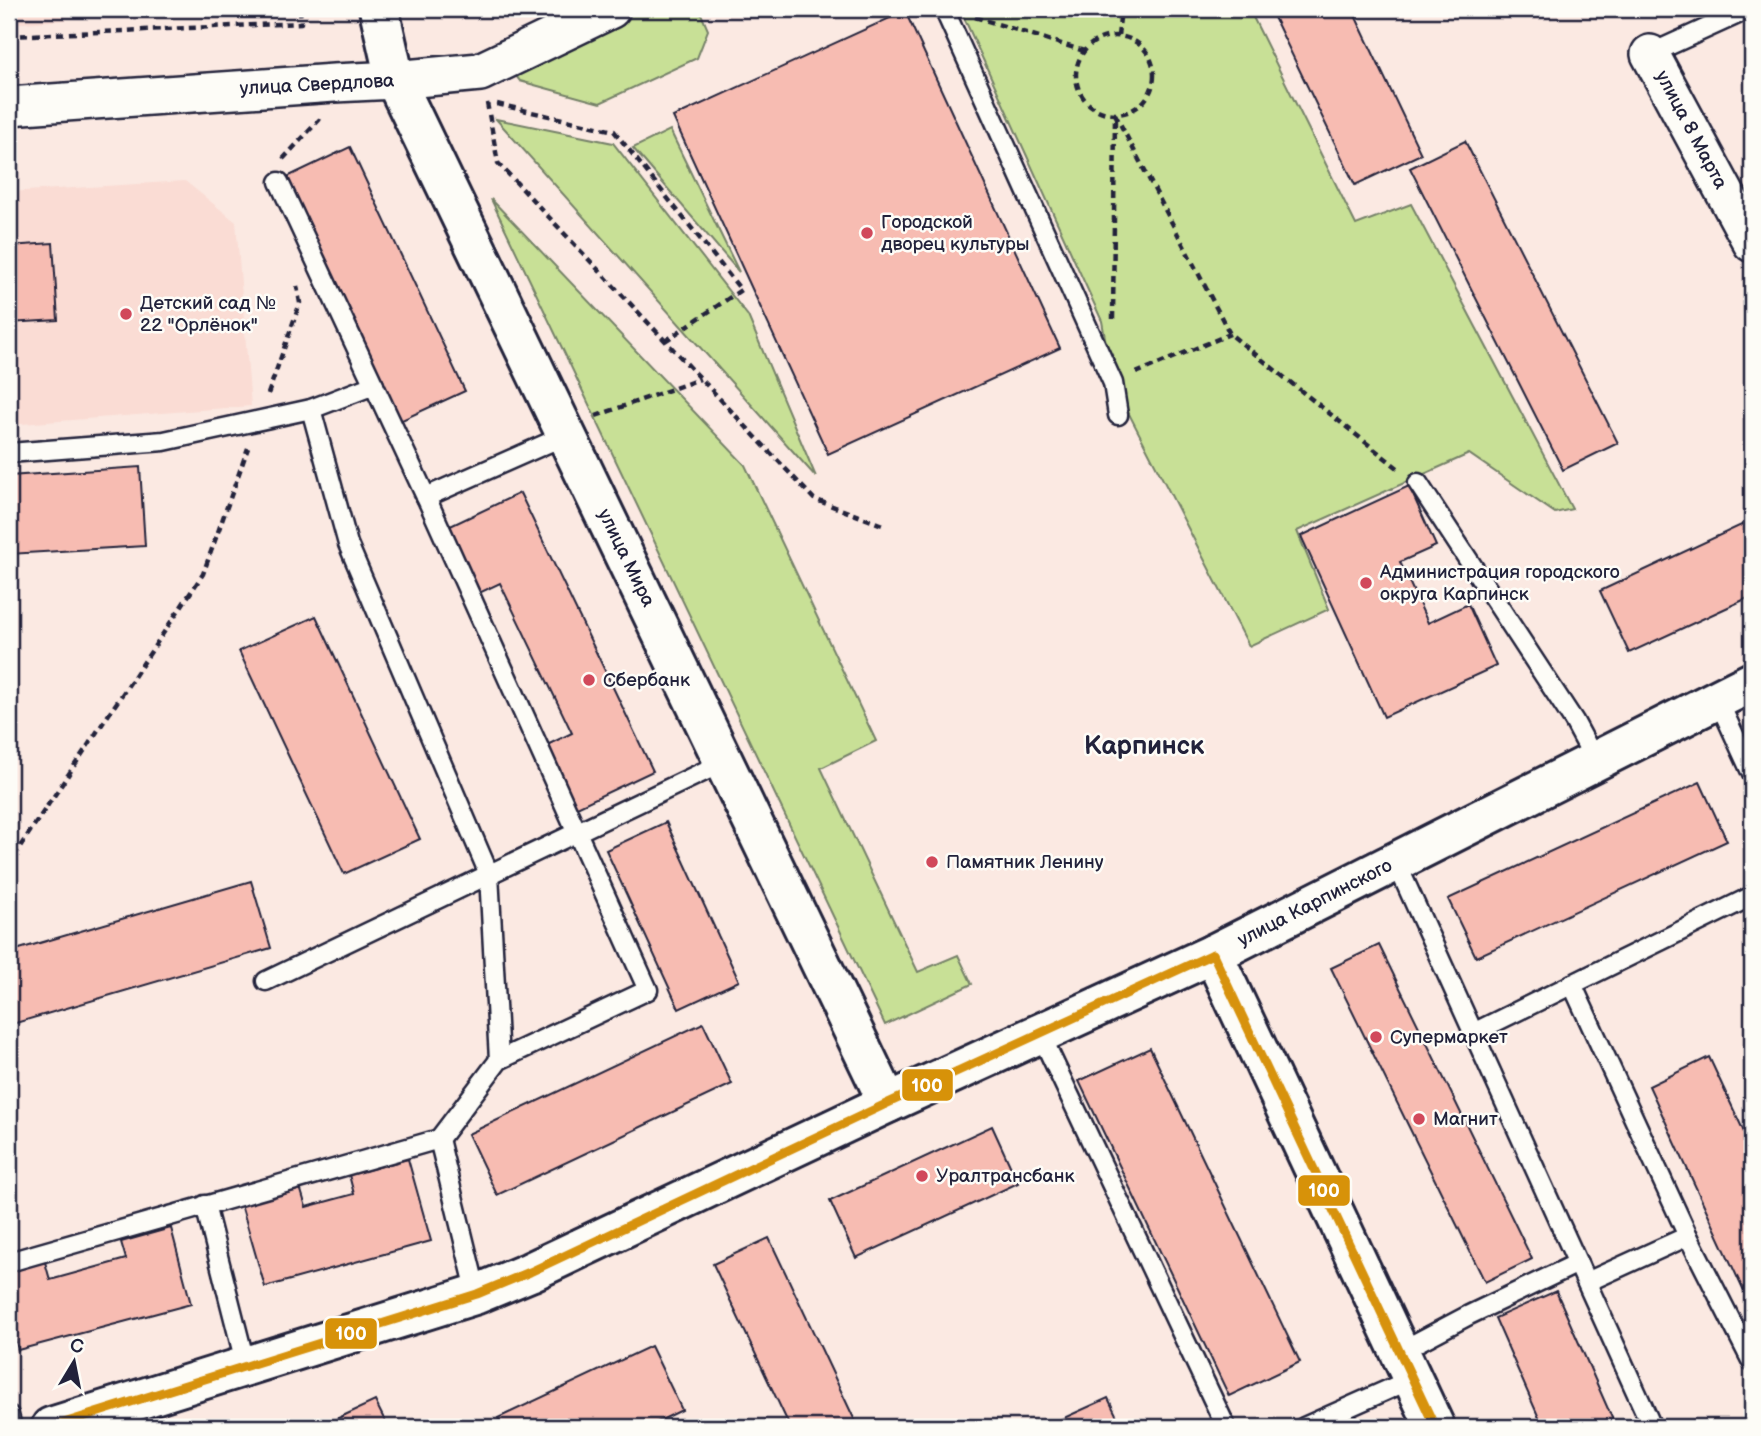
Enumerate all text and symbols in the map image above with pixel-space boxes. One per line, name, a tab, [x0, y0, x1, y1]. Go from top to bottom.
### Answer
street label: улица 8 Марта	[1650, 67, 1732, 193]
street label: улица Свердлова	[239, 69, 395, 101]
place label: Городской дворец культуры	[881, 211, 1029, 256]
marker: Городской дворец культуры	[859, 225, 875, 241]
place label: Детский сад № 22 "Орлёнок"	[140, 292, 276, 337]
marker: Детский сад № 22 "Орлёнок"	[118, 306, 134, 322]
street label: улица Мира	[592, 505, 660, 611]
place label: Администрация городского округа Карпинск	[1379, 561, 1620, 606]
marker: Администрация городского округа Карпинск	[1358, 575, 1374, 591]
place label: Сбербанк	[603, 669, 690, 692]
marker: Сбербанк	[581, 672, 597, 688]
district label: Карпинск	[1084, 731, 1205, 762]
place label: Памятник Ленину	[946, 851, 1104, 874]
marker: Памятник Ленину	[924, 854, 940, 870]
street label: улица Карпинского	[1234, 854, 1396, 952]
place label: Супермаркет	[1390, 1026, 1508, 1049]
marker: Супермаркет	[1368, 1029, 1384, 1045]
line badge: 100	[901, 1068, 954, 1102]
text: 100	[911, 1075, 943, 1098]
place label: Магнит	[1433, 1108, 1498, 1131]
marker: Магнит	[1411, 1111, 1427, 1127]
place label: Уралтрансбанк	[936, 1165, 1075, 1188]
marker: Уралтрансбанк	[914, 1168, 930, 1184]
line badge: 100	[1297, 1174, 1351, 1207]
text: 100	[1308, 1180, 1340, 1203]
line badge: 100	[324, 1317, 378, 1350]
text: 100	[335, 1323, 367, 1346]
north arrow	[38, 1328, 108, 1398]
text: С	[68, 1334, 85, 1359]

